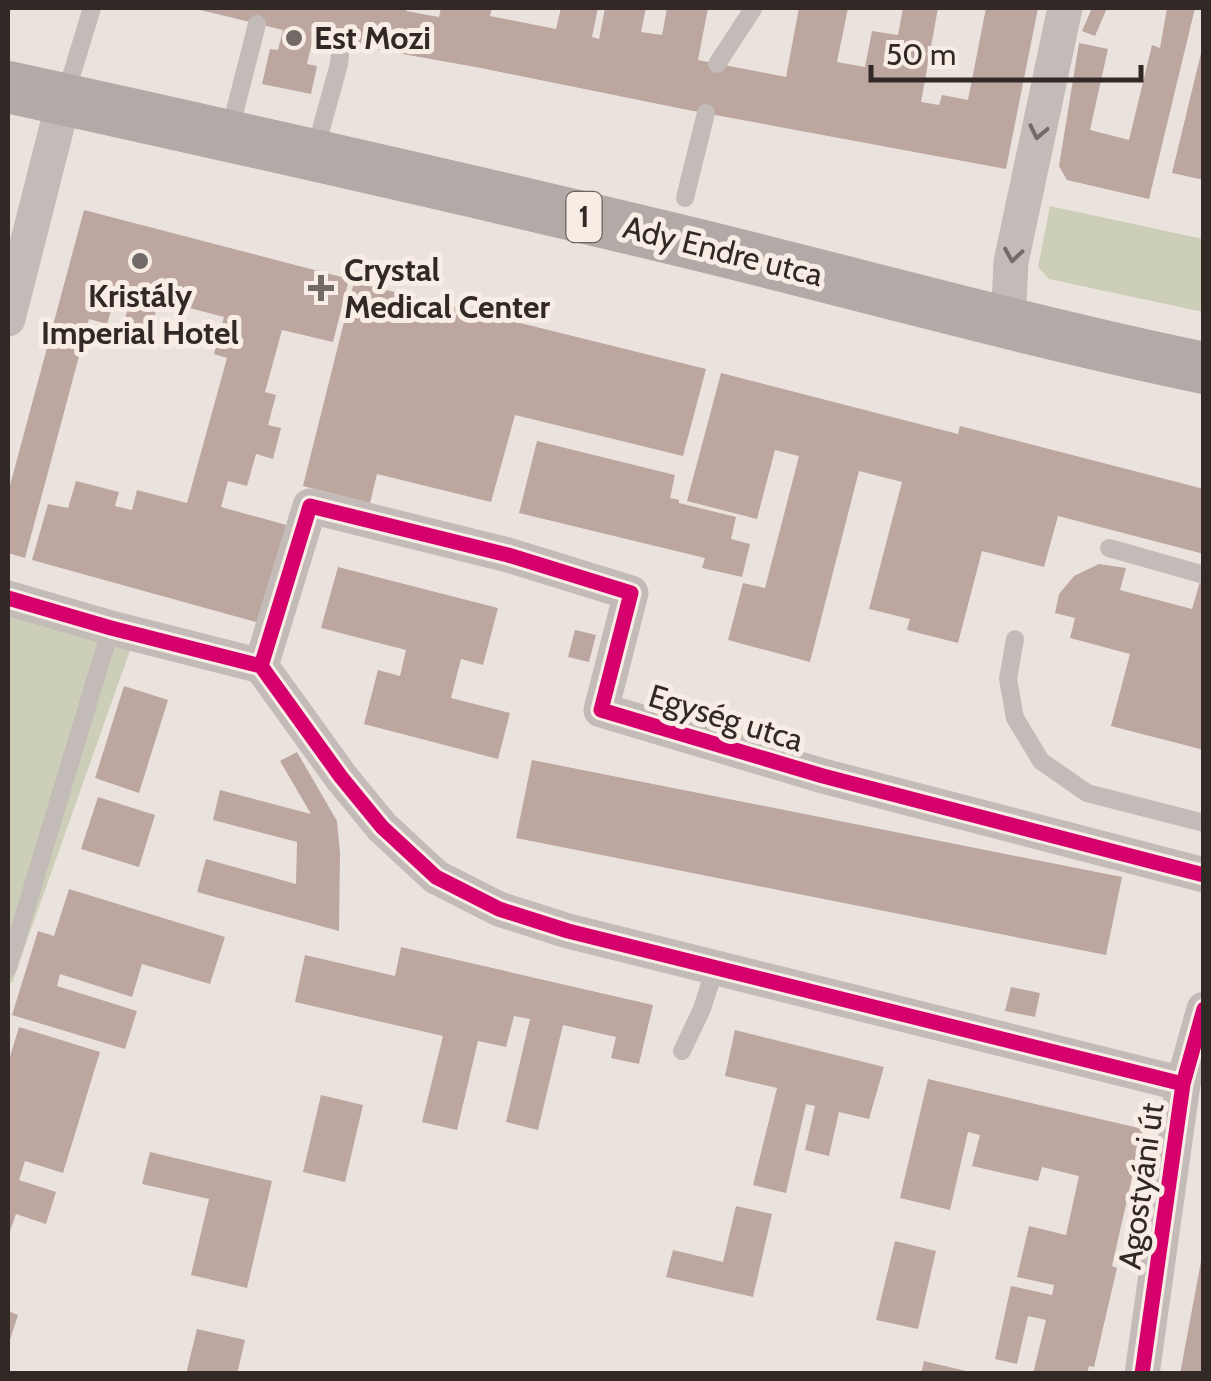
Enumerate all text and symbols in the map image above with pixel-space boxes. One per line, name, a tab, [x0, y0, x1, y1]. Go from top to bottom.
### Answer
place label: Est Mozi	[314, 18, 431, 57]
scale bar	[871, 20, 1141, 82]
marker: Est Mozi	[283, 27, 305, 49]
text: 50 m	[886, 36, 956, 73]
one-way arrow	[1029, 123, 1050, 140]
road number: 1	[566, 192, 602, 242]
street label: Ady Endre utca	[619, 207, 828, 294]
one-way arrow	[1004, 247, 1025, 264]
marker: Kristály Imperial Hotel	[129, 250, 151, 272]
place label: Crystal Medical Center	[344, 250, 550, 326]
marker: Crystal Medical Center	[308, 275, 334, 301]
place label: Kristály Imperial Hotel	[41, 276, 239, 352]
street label: Egység utca	[644, 676, 809, 760]
street label: Agostyáni út	[1110, 1100, 1172, 1272]

